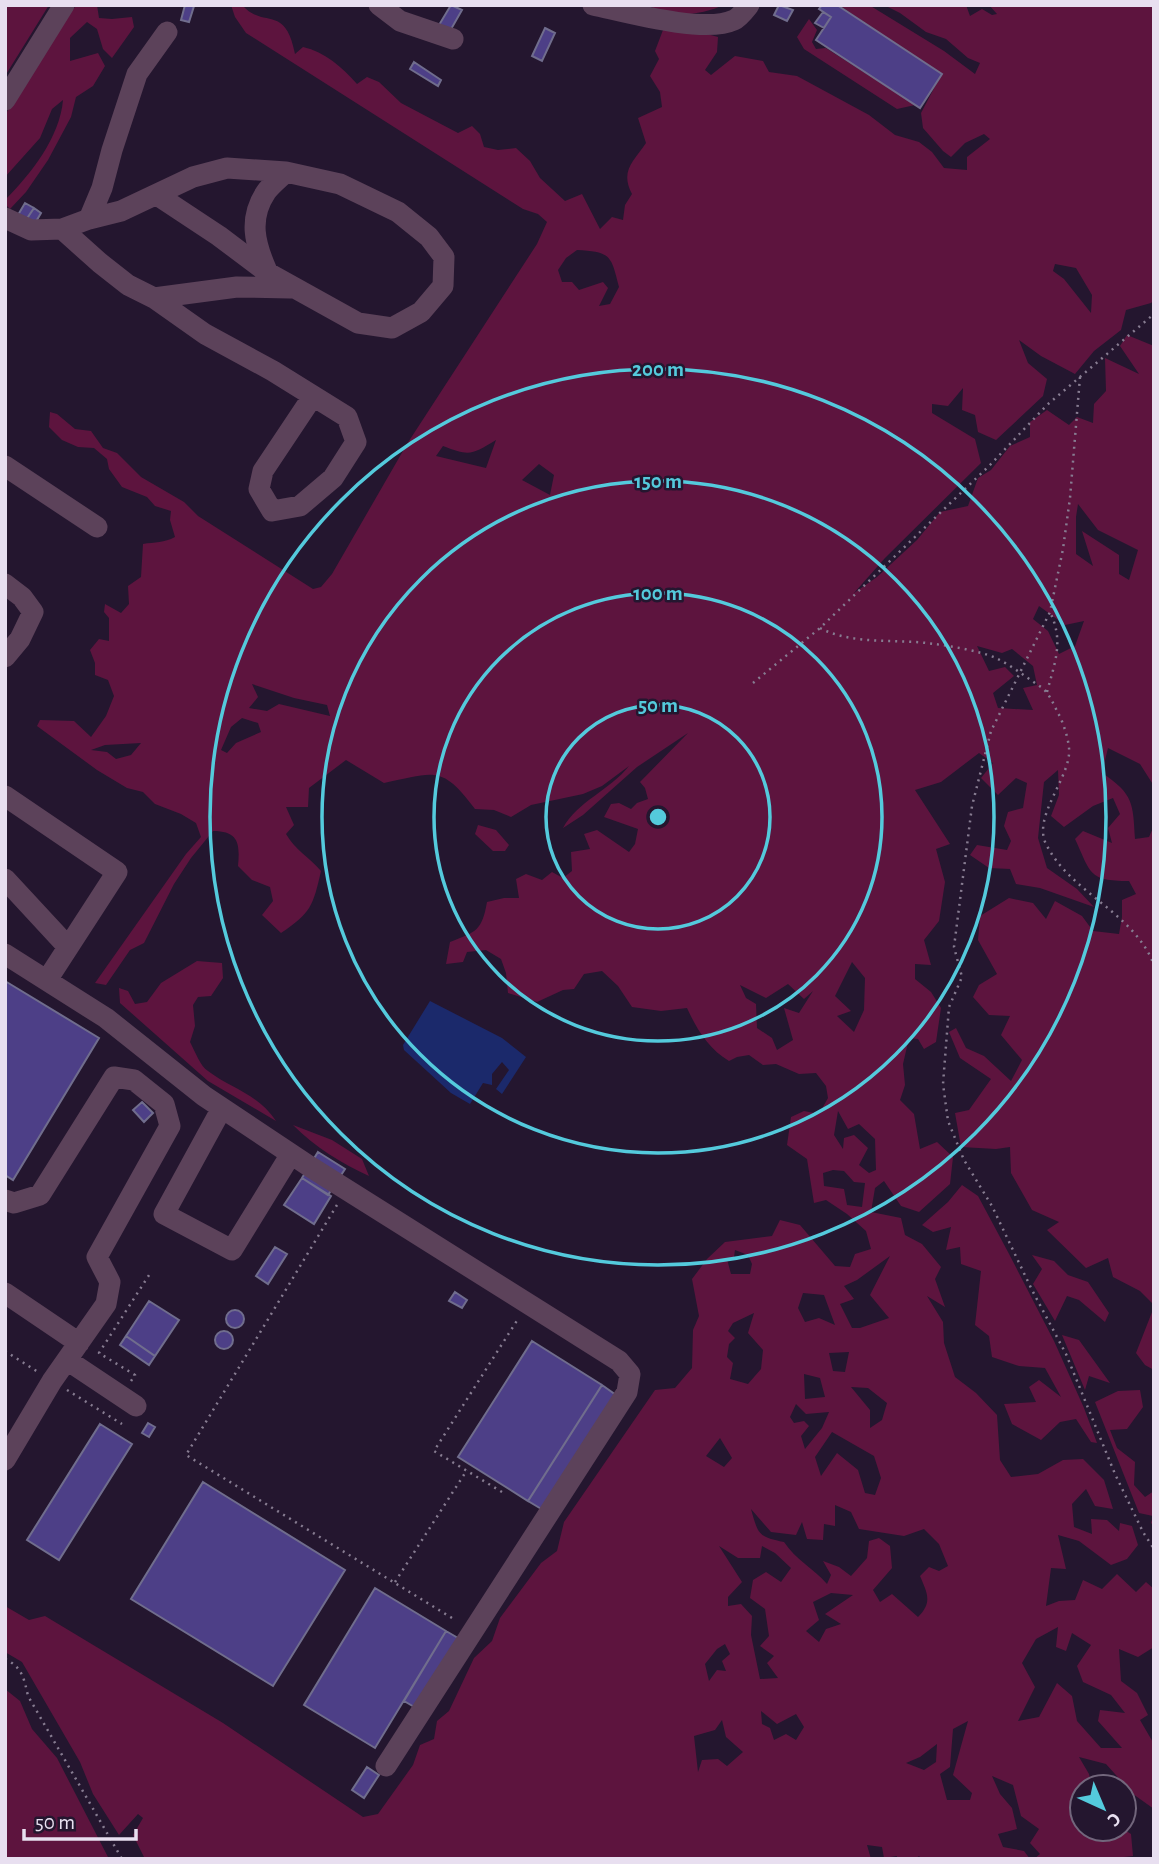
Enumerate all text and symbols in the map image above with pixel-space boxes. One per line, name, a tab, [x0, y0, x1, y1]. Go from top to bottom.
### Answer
text: 200 m	[632, 359, 684, 380]
text: 150 m	[634, 471, 682, 492]
text: 100 m	[633, 583, 683, 604]
text: 50 m	[638, 695, 678, 716]
centre of rings	[646, 805, 670, 829]
north arrow	[1068, 1773, 1138, 1843]
scale bar	[24, 1798, 136, 1842]
text: С	[1103, 1809, 1124, 1830]
text: 50 m	[35, 1812, 75, 1833]

